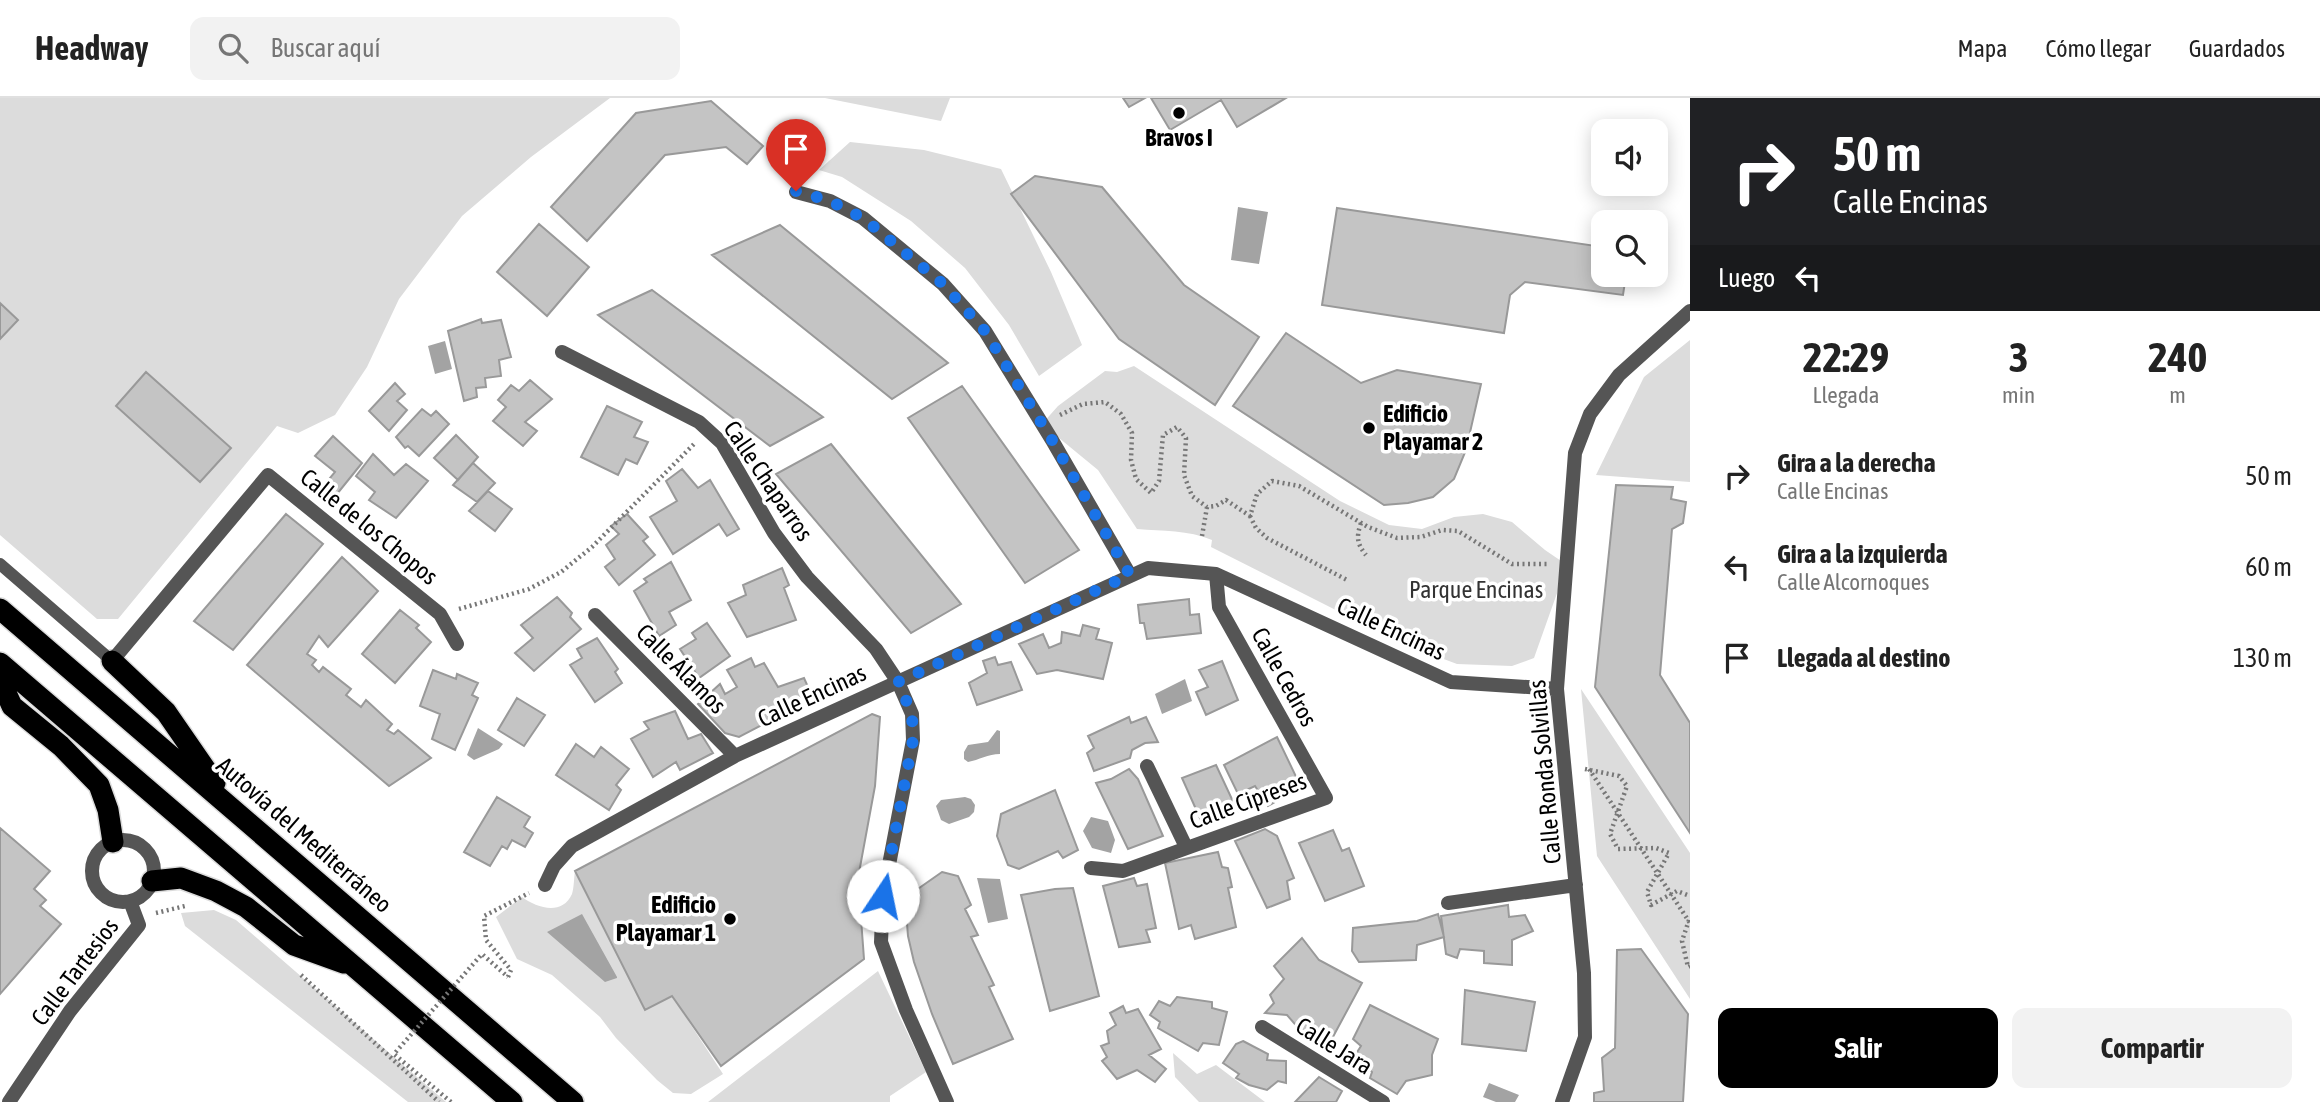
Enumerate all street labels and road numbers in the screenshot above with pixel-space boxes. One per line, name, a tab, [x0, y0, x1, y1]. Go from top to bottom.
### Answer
street label: Calle Chaparros	[718, 416, 818, 546]
street label: Calle de los Chopos	[295, 463, 443, 590]
street label: Calle Encinas	[1333, 592, 1450, 665]
street label: Calle Álamos	[631, 618, 732, 719]
street label: Calle Cedros	[1246, 623, 1323, 731]
street label: Calle Encinas	[753, 659, 870, 732]
street label: Calle Ronda Solvillas	[1523, 679, 1566, 865]
street label: Autovía del Mediterráneo	[211, 751, 397, 918]
street label: Calle Cipreses	[1186, 767, 1310, 834]
street label: Calle Tartesios	[26, 913, 124, 1030]
street label: Calle Jara	[1291, 1012, 1378, 1080]

